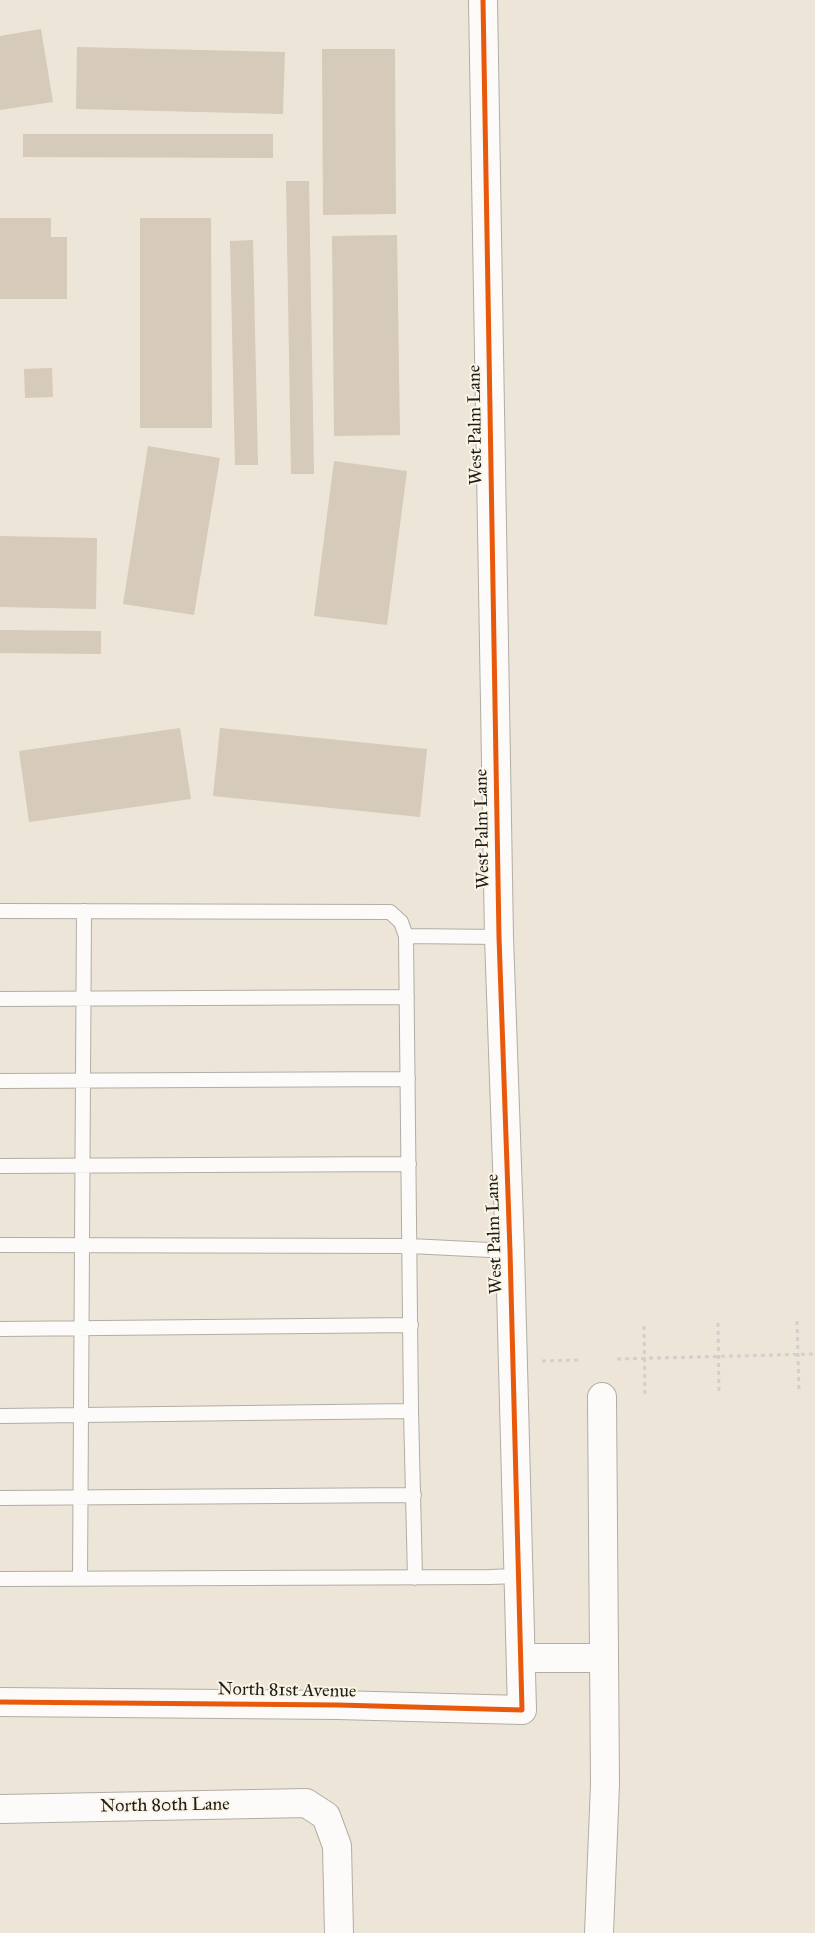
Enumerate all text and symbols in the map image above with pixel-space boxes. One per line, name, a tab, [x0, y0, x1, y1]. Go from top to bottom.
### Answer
street label: West Palm Lane	[464, 365, 488, 485]
street label: West Palm Lane	[471, 769, 495, 889]
street label: West Palm Lane	[482, 1174, 508, 1294]
street label: North 81st Avenue	[218, 1679, 356, 1703]
street label: North 80th Lane	[100, 1794, 230, 1818]

